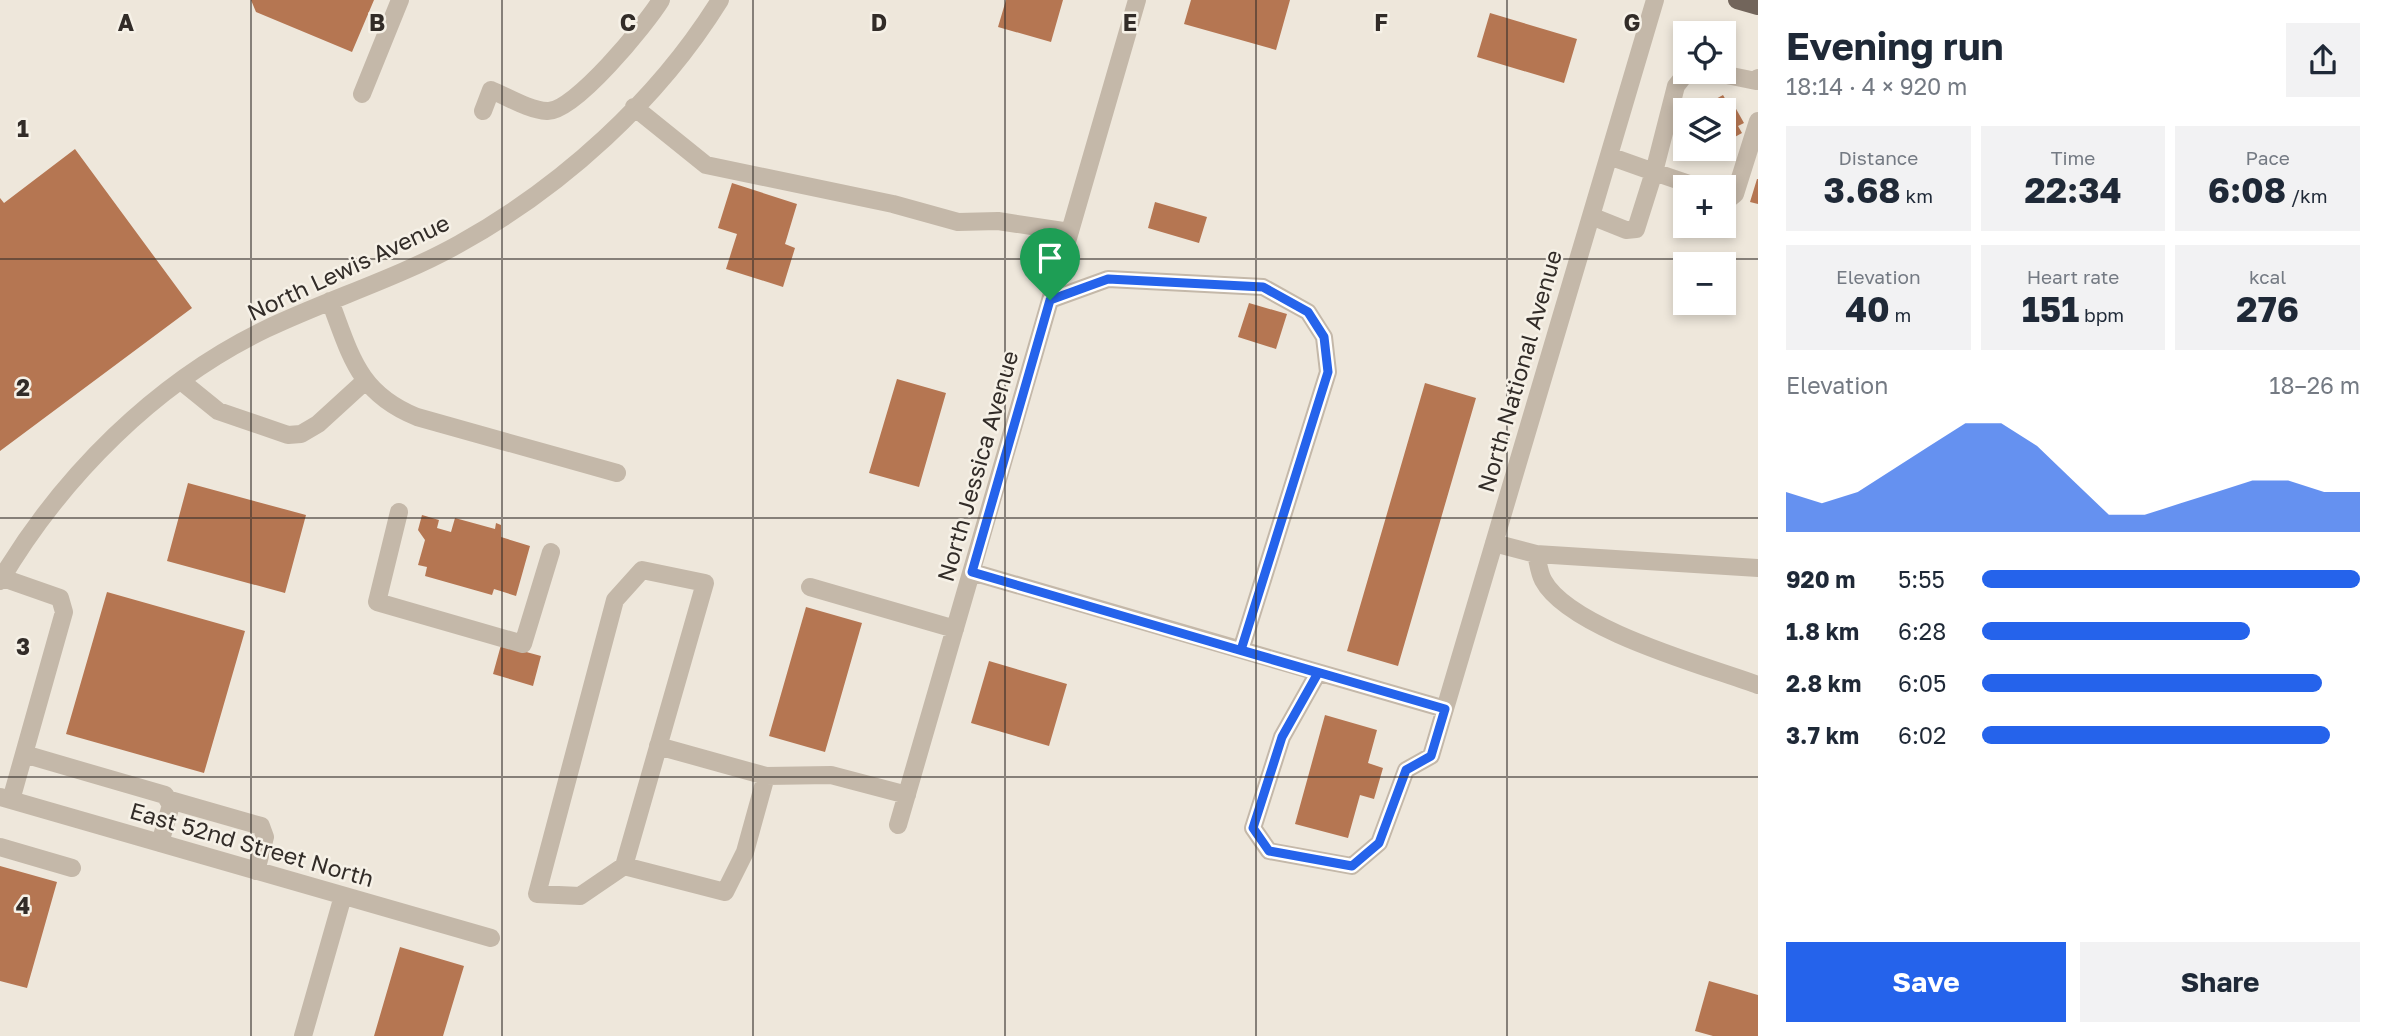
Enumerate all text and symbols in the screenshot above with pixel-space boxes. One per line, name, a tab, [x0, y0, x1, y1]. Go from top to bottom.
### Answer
text: A	[118, 8, 135, 36]
text: B	[369, 8, 385, 36]
text: C	[620, 8, 636, 36]
text: D	[871, 8, 887, 36]
text: E	[1123, 8, 1137, 36]
text: F	[1374, 8, 1388, 36]
text: G	[1624, 8, 1640, 36]
map controls	[1673, 21, 1736, 315]
button: locate	[1673, 21, 1736, 84]
text: Evening run	[1786, 23, 2004, 68]
button: share	[2286, 23, 2360, 97]
text: 18:14 · 4 × 920 m	[1786, 72, 1967, 100]
button: layers	[1673, 98, 1736, 161]
text: 1	[17, 114, 29, 142]
text: Distance	[1838, 146, 1918, 169]
text: Time	[2051, 146, 2095, 169]
text: Pace	[2245, 146, 2290, 169]
text: 3.68	[1824, 169, 1901, 211]
text: 22:34	[2024, 169, 2122, 211]
text: 6:08	[2208, 169, 2286, 211]
button: +	[1673, 175, 1736, 238]
text: km	[1901, 184, 1933, 207]
text: /km	[2286, 184, 2328, 207]
street label: North Lewis Avenue	[243, 208, 453, 326]
pin	[1020, 228, 1080, 300]
icon: arrive	[1031, 239, 1069, 277]
street label: North National Avenue	[1471, 247, 1567, 495]
button: −	[1673, 252, 1736, 315]
text: Elevation	[1836, 265, 1921, 288]
text: Heart rate	[2027, 265, 2119, 288]
text: kcal	[2249, 265, 2286, 288]
text: 40	[1845, 288, 1890, 330]
text: 151	[2022, 288, 2079, 330]
text: 276	[2236, 288, 2299, 330]
text: m	[1890, 303, 1911, 326]
text: bpm	[2079, 303, 2124, 326]
street label: North Jessica Avenue	[931, 347, 1023, 585]
text: Elevation	[1786, 371, 1888, 399]
text: 18–26 m	[2269, 371, 2360, 399]
text: 2	[16, 373, 30, 401]
text: 920 m	[1786, 565, 1855, 593]
text: 5:55	[1898, 565, 1945, 593]
text: 1.8 km	[1786, 617, 1859, 645]
text: 6:28	[1898, 617, 1946, 645]
text: 3	[16, 632, 30, 660]
text: 2.8 km	[1786, 669, 1861, 697]
text: 6:05	[1898, 669, 1946, 697]
text: 3.7 km	[1786, 721, 1859, 749]
text: 6:02	[1898, 721, 1946, 749]
street label: East 52nd Street North	[127, 796, 377, 892]
text: 4	[16, 891, 30, 919]
button: Save	[1786, 942, 2066, 1022]
button: Share	[2080, 942, 2360, 1022]

